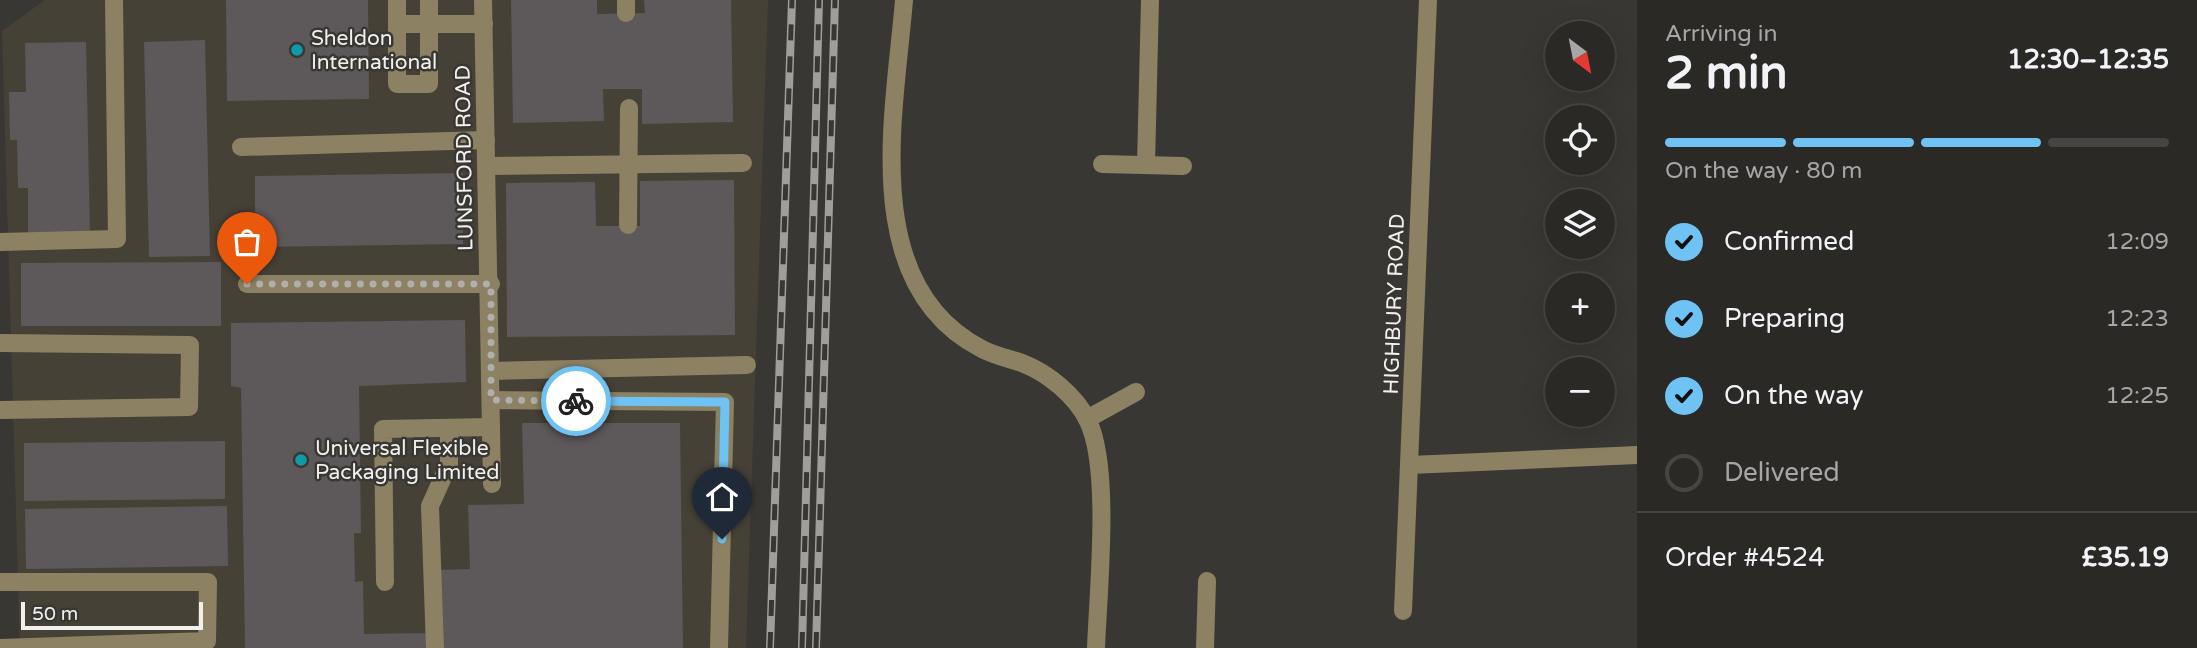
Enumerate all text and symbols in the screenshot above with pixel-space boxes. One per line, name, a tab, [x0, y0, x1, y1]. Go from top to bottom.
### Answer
text: Arriving in	[1665, 20, 1778, 48]
north arrow	[1545, 21, 1615, 91]
map controls	[1545, 21, 1615, 427]
place label: Sheldon International	[311, 26, 437, 75]
marker: Sheldon International	[289, 42, 305, 58]
text: 12:30–12:35	[2007, 44, 2169, 75]
text: 2 min	[1665, 46, 1788, 101]
street label: LUNSFORD ROAD	[450, 65, 479, 251]
button: locate	[1545, 105, 1615, 175]
text: On the way · 80 m	[1665, 157, 1862, 185]
button: layers	[1545, 189, 1615, 259]
pin	[217, 212, 277, 284]
street label: HIGHBURY ROAD	[1379, 213, 1410, 395]
icon: bag	[228, 223, 266, 261]
icon: check	[1665, 223, 1703, 261]
text: Confirmed	[1724, 226, 1854, 257]
text: 12:09	[2105, 228, 2169, 256]
button: +	[1545, 273, 1615, 343]
icon: check	[1665, 300, 1703, 338]
text: Preparing	[1724, 303, 1845, 334]
text: 12:23	[2105, 305, 2169, 333]
button: −	[1545, 357, 1615, 427]
courier	[541, 366, 611, 436]
icon: check	[1665, 377, 1703, 415]
text: On the way	[1724, 380, 1864, 411]
icon: bike	[557, 382, 595, 420]
text: 12:25	[2105, 382, 2169, 410]
place label: Universal Flexible Packaging Limited	[315, 436, 499, 485]
marker: Universal Flexible Packaging Limited	[293, 452, 309, 468]
text: Delivered	[1724, 457, 1840, 488]
pin	[692, 467, 752, 539]
icon: home	[703, 478, 741, 516]
text: Order #4524	[1665, 542, 1825, 573]
text: £35.19	[2081, 542, 2169, 573]
scale bar	[21, 599, 203, 631]
text: 50 m	[32, 603, 78, 625]

